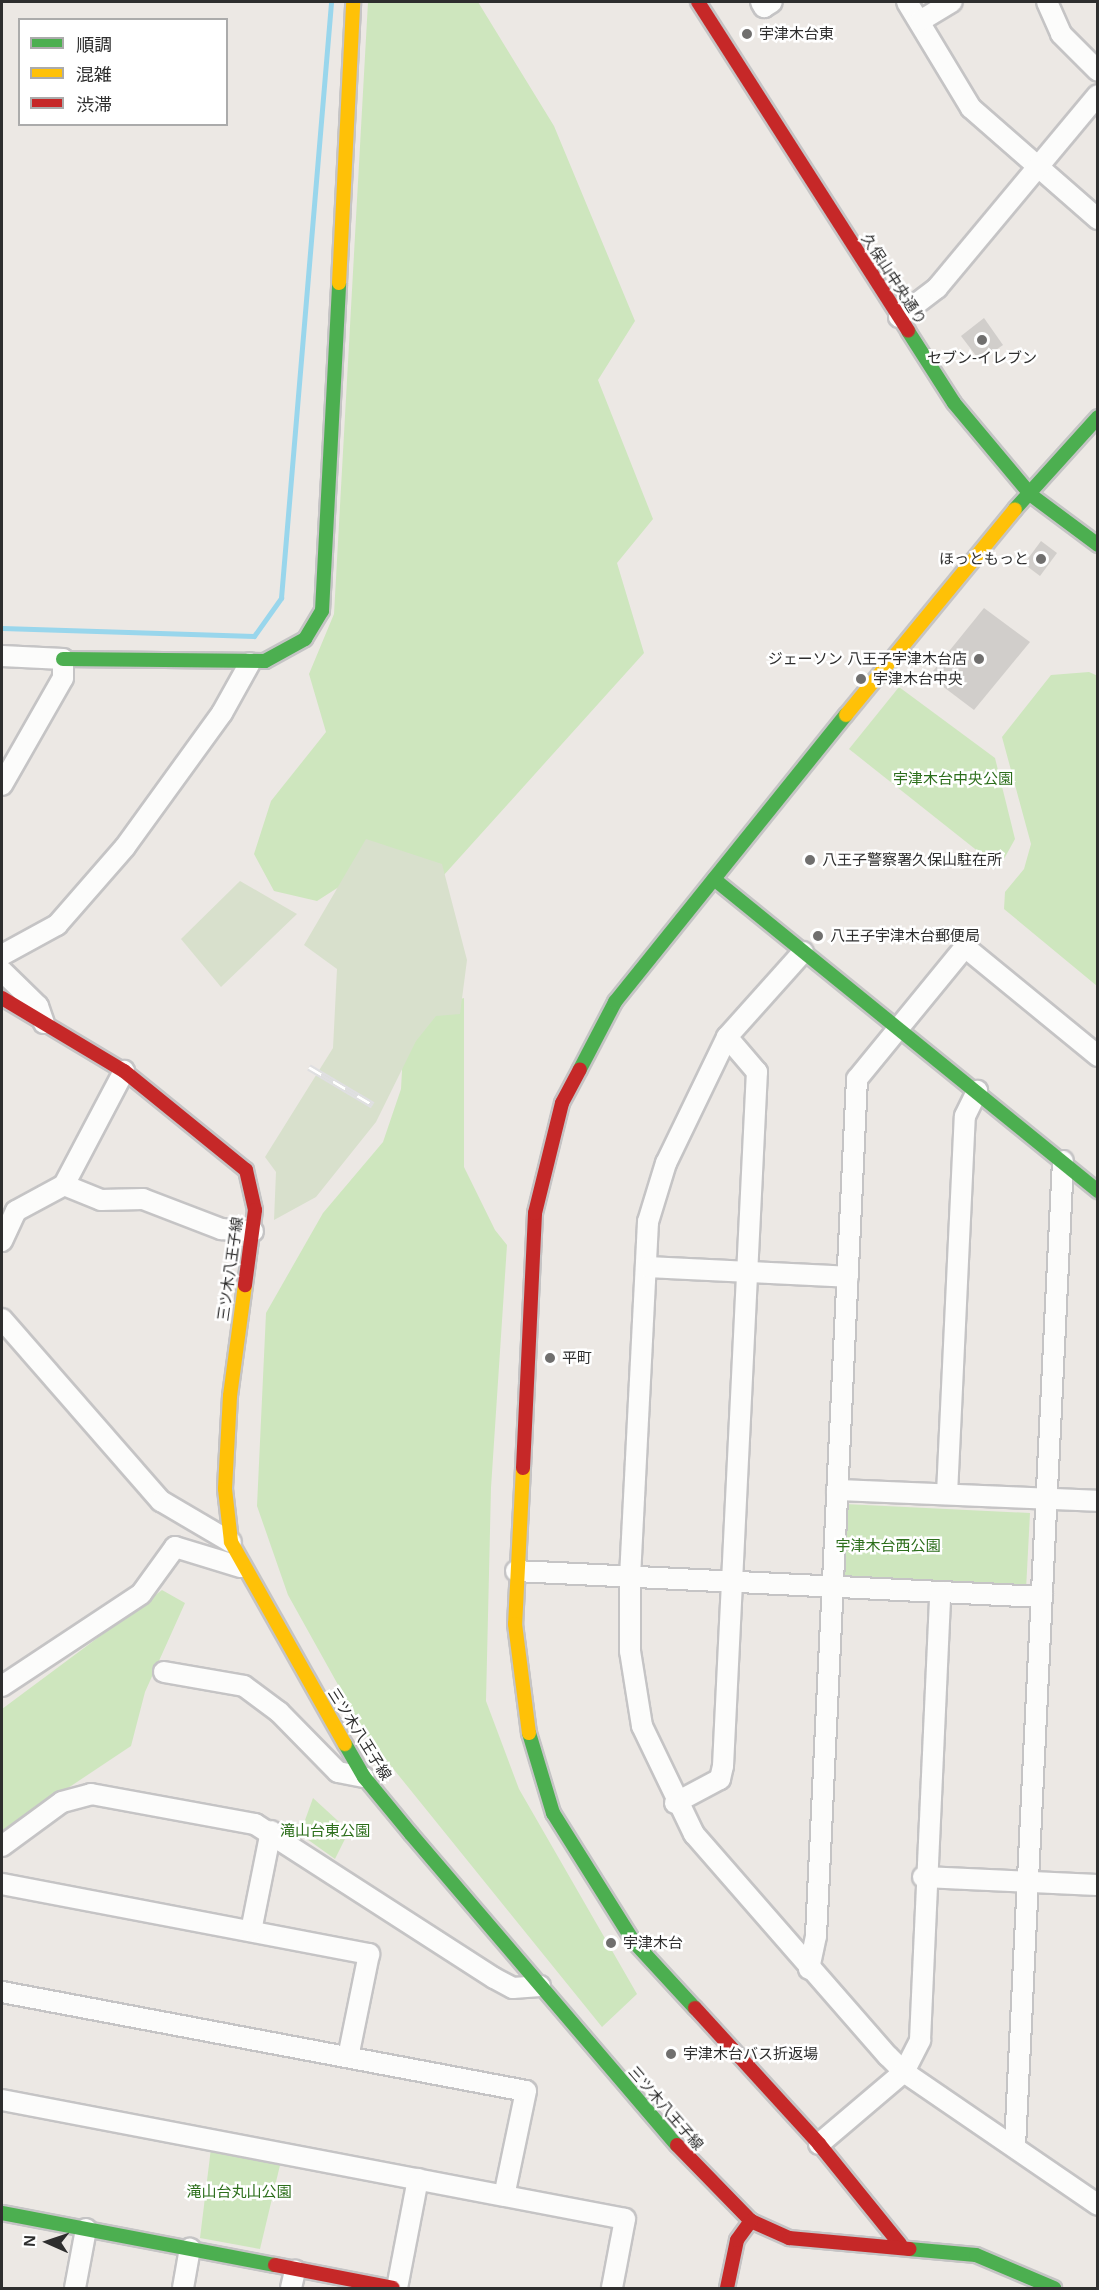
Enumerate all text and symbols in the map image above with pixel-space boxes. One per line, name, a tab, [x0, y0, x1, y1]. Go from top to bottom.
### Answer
legend	[18, 18, 228, 126]
place label: 宇津木台東	[759, 25, 834, 43]
marker: 宇津木台東	[740, 27, 754, 41]
text: 順調	[76, 35, 112, 55]
text: 混雑	[76, 65, 112, 85]
text: 渋滞	[76, 95, 112, 115]
street label: 久保山中央通り	[858, 230, 930, 328]
marker: セブン-イレブン	[975, 333, 989, 347]
place label: セブン-イレブン	[927, 349, 1037, 367]
place label: ほっともっと	[939, 550, 1029, 568]
marker: ほっともっと	[1034, 552, 1048, 566]
place label: ジェーソン 八王子宇津木台店	[768, 650, 967, 668]
marker: ジェーソン 八王子宇津木台店	[972, 652, 986, 666]
place label: 宇津木台中央	[873, 670, 963, 688]
marker: 宇津木台中央	[854, 672, 868, 686]
park label: 宇津木台中央公園	[893, 770, 1013, 788]
place label: 八王子警察署久保山駐在所	[822, 851, 1002, 869]
marker: 八王子警察署久保山駐在所	[803, 853, 817, 867]
place label: 八王子宇津木台郵便局	[830, 927, 980, 945]
marker: 八王子宇津木台郵便局	[811, 929, 825, 943]
street label: 三ツ木八王子線	[214, 1216, 246, 1322]
place label: 平町	[562, 1349, 592, 1367]
marker: 平町	[543, 1351, 557, 1365]
park label: 宇津木台西公園	[836, 1537, 940, 1555]
street label: 三ツ木八王子線	[325, 1685, 395, 1783]
park label: 滝山台東公園	[280, 1822, 370, 1840]
place label: 宇津木台	[623, 1934, 683, 1952]
marker: 宇津木台	[604, 1936, 618, 1950]
place label: 宇津木台バス折返場	[683, 2045, 818, 2063]
marker: 宇津木台バス折返場	[664, 2047, 678, 2061]
street label: 三ツ木八王子線	[625, 2062, 707, 2154]
park label: 滝山台丸山公園	[187, 2183, 291, 2201]
north arrow	[18, 2212, 78, 2272]
text: N	[21, 2235, 38, 2247]

